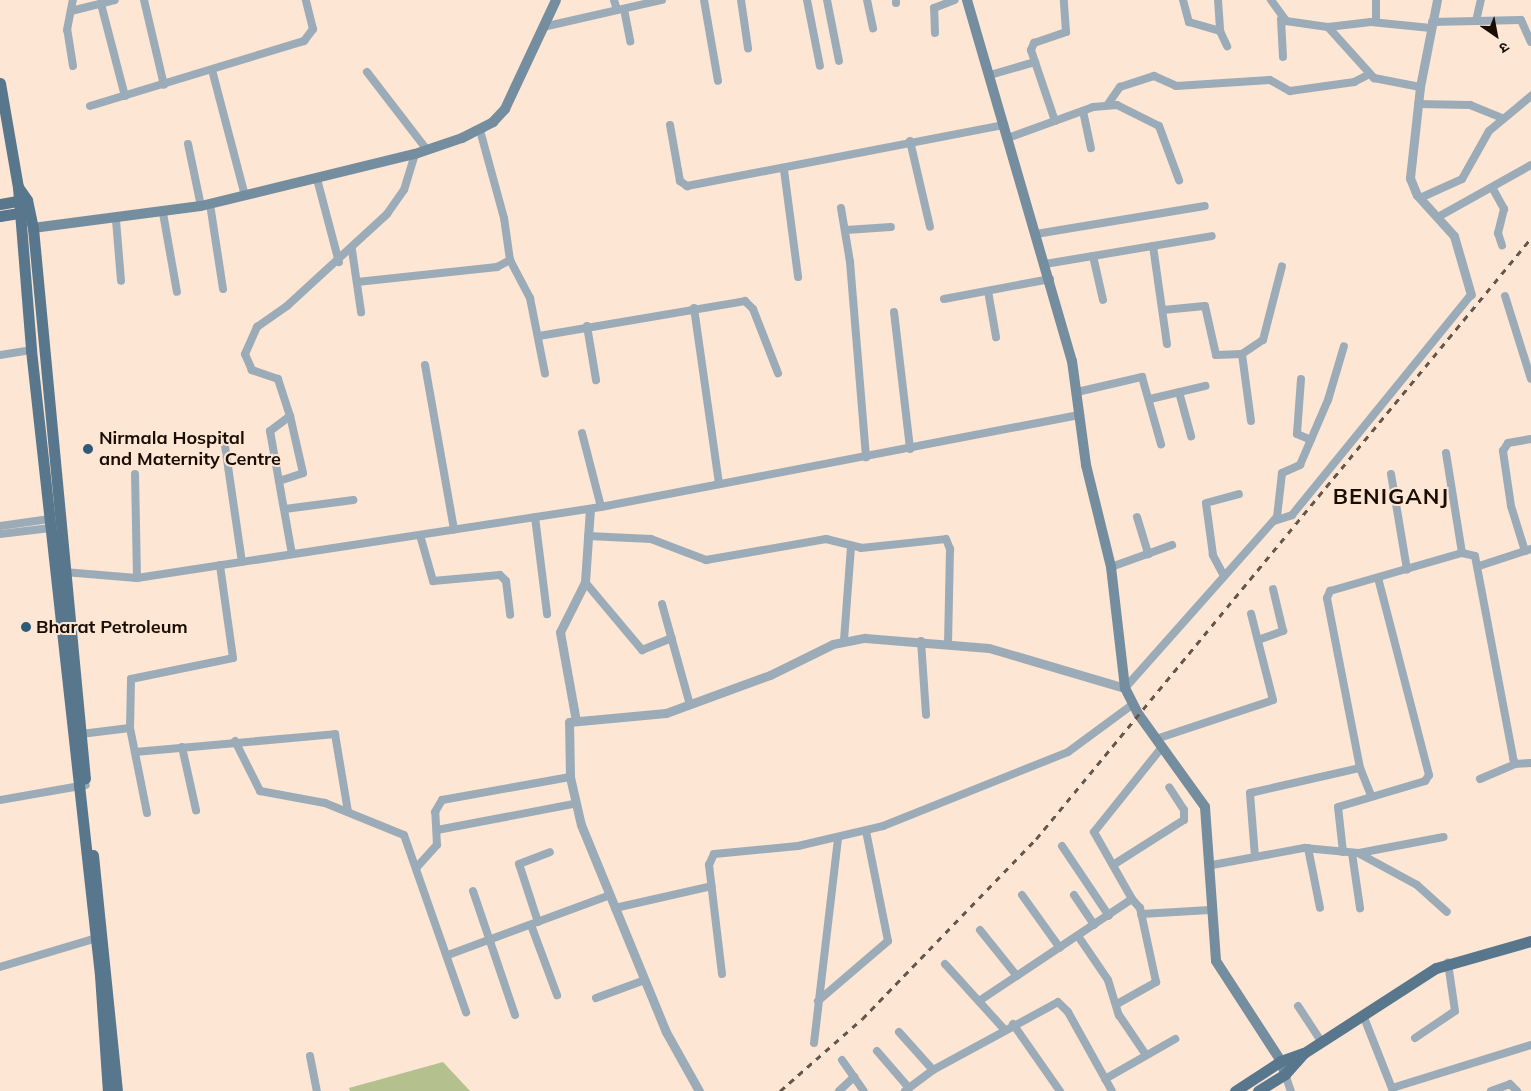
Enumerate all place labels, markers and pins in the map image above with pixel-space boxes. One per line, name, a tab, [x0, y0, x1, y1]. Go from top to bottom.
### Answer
place label: Nirmala Hospital and Maternity Centre	[99, 428, 281, 470]
marker: Nirmala Hospital and Maternity Centre	[81, 442, 95, 456]
place label: Bharat Petroleum	[36, 616, 188, 638]
marker: Bharat Petroleum	[20, 621, 32, 633]

